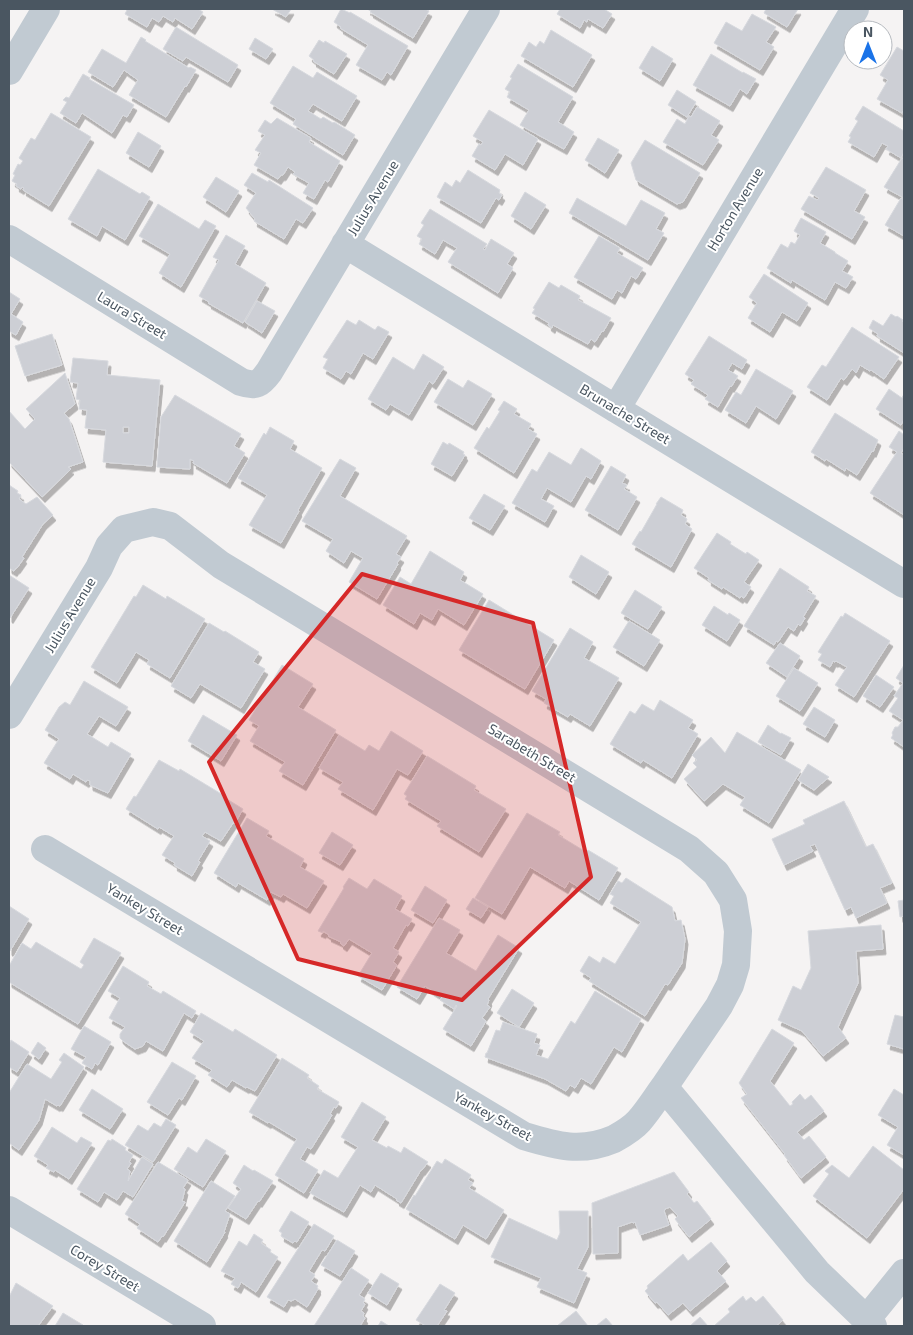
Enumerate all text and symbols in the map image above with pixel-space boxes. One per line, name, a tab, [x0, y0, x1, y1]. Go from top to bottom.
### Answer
north arrow	[843, 20, 893, 70]
text: N	[863, 23, 873, 40]
street label: Julius Avenue	[343, 157, 402, 239]
street label: Horton Avenue	[703, 164, 766, 253]
street label: Laura Street	[94, 287, 170, 342]
street label: Brunache Street	[577, 380, 674, 447]
street label: Julius Avenue	[40, 574, 99, 656]
street label: Sarabeth Street	[485, 720, 579, 786]
street label: Yankey Street	[104, 879, 187, 938]
street label: Yankey Street	[451, 1087, 535, 1144]
street label: Corey Street	[67, 1240, 143, 1295]

